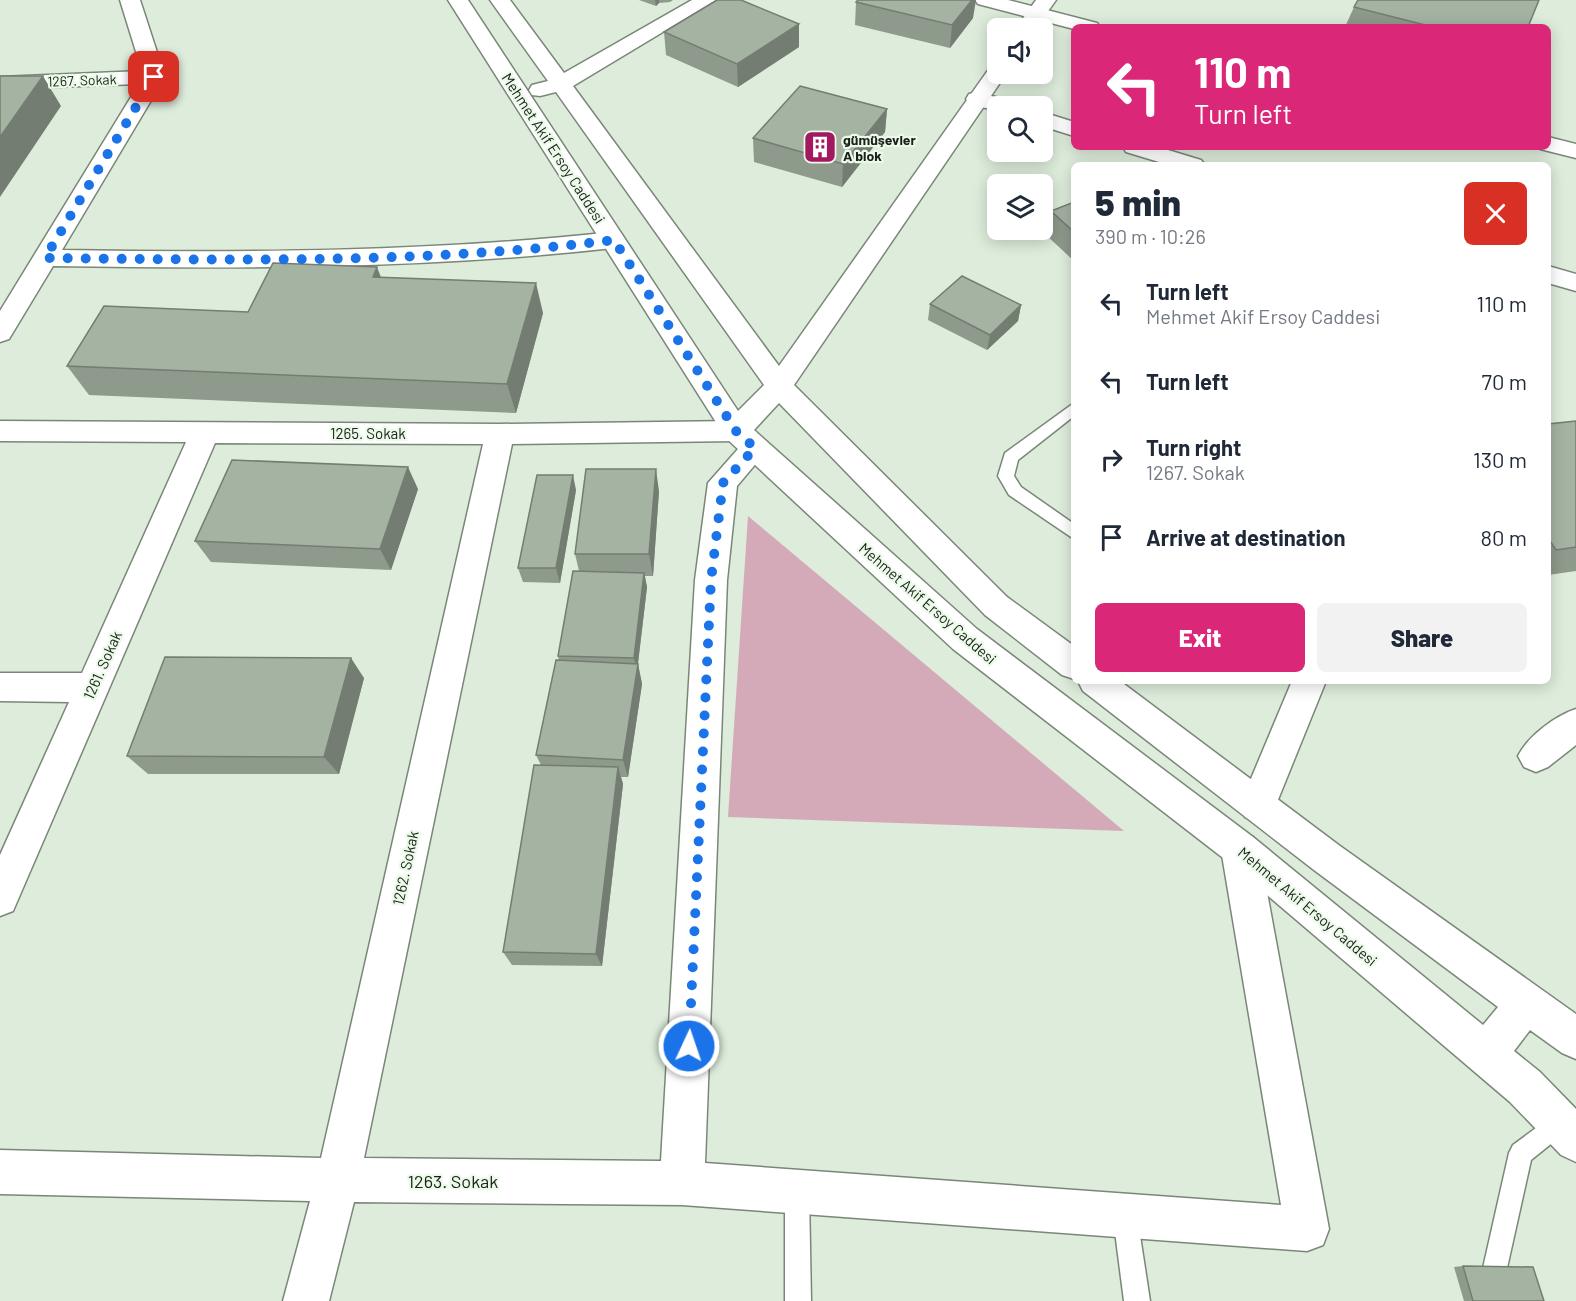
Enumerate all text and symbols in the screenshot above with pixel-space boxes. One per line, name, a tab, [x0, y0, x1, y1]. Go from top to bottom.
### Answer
map controls	[987, 18, 1053, 240]
button: sound	[987, 18, 1053, 84]
text: 110 m	[1194, 46, 1291, 96]
icon: left	[1095, 48, 1173, 126]
pin	[128, 51, 179, 102]
icon: arrive	[137, 60, 170, 93]
street label: Mehmet Akif Ersoy Caddesi	[499, 69, 609, 227]
street label: 1267. Sokak	[47, 70, 117, 90]
button: search	[987, 96, 1053, 162]
text: Turn left	[1194, 97, 1292, 129]
building icon: gümüşevler A blok	[802, 129, 838, 165]
place label: gümüşevler A blok	[843, 131, 916, 164]
button: layers	[987, 174, 1053, 240]
text: 5 min	[1095, 180, 1181, 223]
button: close	[1464, 182, 1527, 245]
text: 390 m · 10:26	[1095, 224, 1206, 248]
text: Turn left	[1146, 278, 1229, 304]
icon: left	[1095, 287, 1128, 320]
text: 110 m	[1477, 290, 1527, 316]
text: Mehmet Akif Ersoy Caddesi	[1146, 304, 1380, 328]
icon: left	[1095, 365, 1128, 398]
text: Turn left	[1146, 368, 1229, 394]
text: 70 m	[1482, 368, 1527, 394]
street label: 1265. Sokak	[330, 424, 406, 442]
text: Turn right	[1146, 434, 1241, 460]
icon: right	[1095, 443, 1128, 476]
text: 130 m	[1473, 446, 1527, 472]
text: 1267. Sokak	[1146, 460, 1245, 484]
icon: arrive	[1095, 521, 1128, 554]
text: Arrive at destination	[1146, 524, 1345, 550]
text: 80 m	[1481, 524, 1527, 550]
street label: Mehmet Akif Ersoy Caddesi	[856, 539, 1000, 667]
button: Exit	[1095, 603, 1305, 672]
button: Share	[1317, 603, 1527, 672]
street label: 1261. Sokak	[79, 628, 125, 702]
street label: 1262. Sokak	[388, 829, 422, 907]
street label: Mehmet Akif Ersoy Caddesi	[1235, 843, 1381, 969]
position arrow	[657, 1014, 721, 1078]
street label: 1263. Sokak	[408, 1170, 498, 1192]

